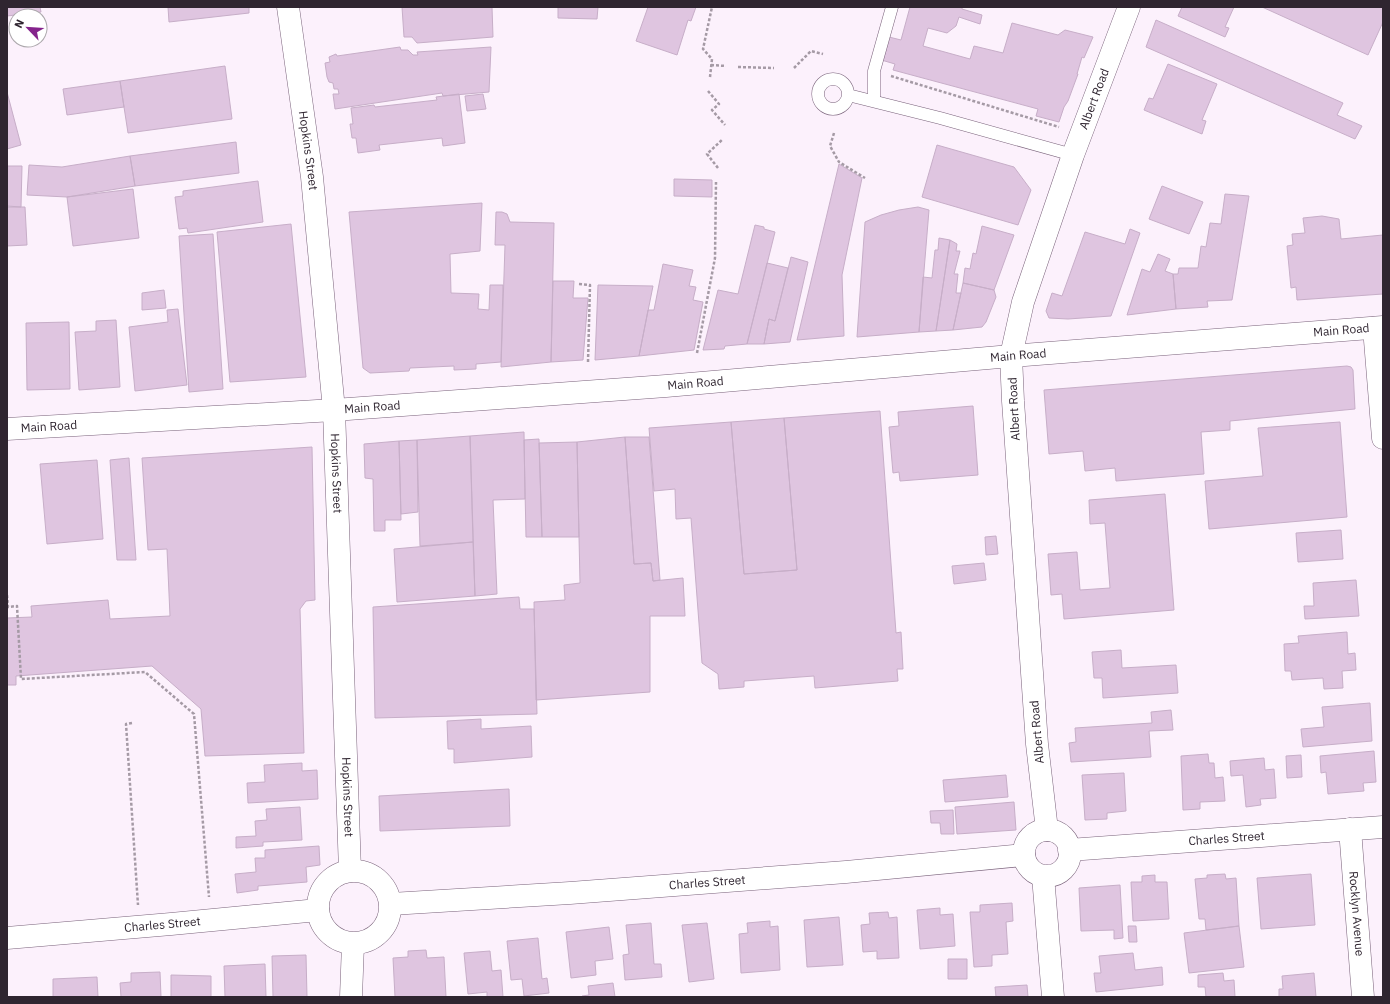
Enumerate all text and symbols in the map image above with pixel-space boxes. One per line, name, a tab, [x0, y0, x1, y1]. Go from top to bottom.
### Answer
north arrow	[8, 8, 48, 48]
text: N	[11, 17, 27, 30]
street label: Albert Road	[1075, 66, 1112, 131]
street label: Hopkins Street	[296, 110, 321, 191]
street label: Main Road	[1312, 320, 1370, 339]
street label: Main Road	[989, 345, 1047, 365]
street label: Main Road	[667, 373, 724, 393]
street label: Albert Road	[1004, 377, 1023, 441]
street label: Main Road	[344, 397, 401, 416]
street label: Main Road	[20, 417, 78, 435]
street label: Hopkins Street	[328, 433, 346, 513]
street label: Albert Road	[1026, 700, 1047, 764]
street label: Hopkins Street	[339, 757, 357, 837]
street label: Charles Street	[1188, 828, 1265, 848]
street label: Rocklyn Avenue	[1346, 870, 1368, 957]
street label: Charles Street	[668, 872, 746, 892]
street label: Charles Street	[124, 913, 201, 935]

